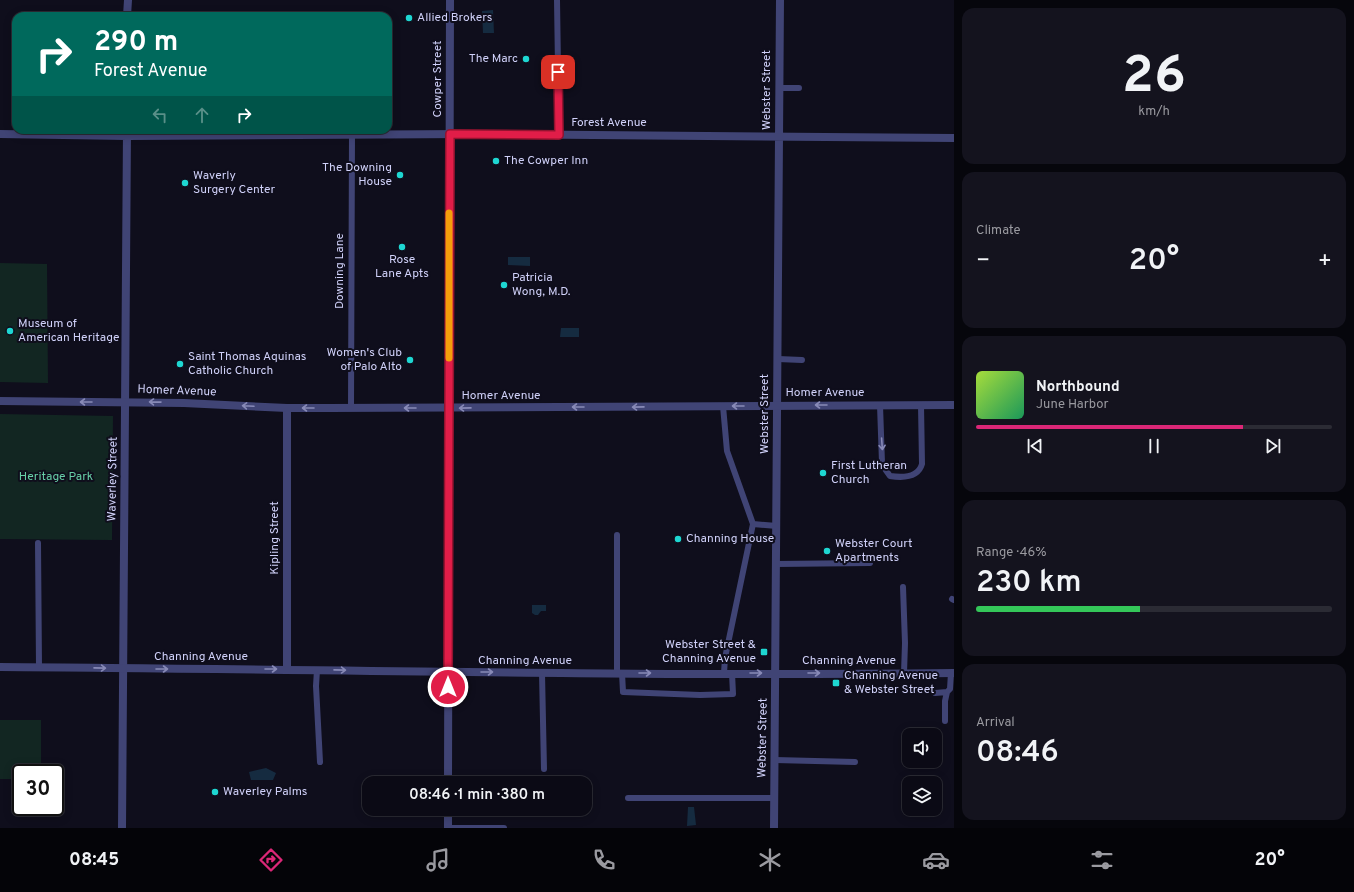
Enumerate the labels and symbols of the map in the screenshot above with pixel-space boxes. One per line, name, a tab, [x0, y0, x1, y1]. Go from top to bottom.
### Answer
place label: Allied Brokers	[417, 10, 492, 26]
marker: Allied Brokers	[404, 13, 414, 23]
street label: Cowper Street	[430, 40, 446, 118]
street label: Webster Street	[759, 50, 775, 130]
place label: The Marc	[469, 51, 518, 67]
marker: The Marc	[521, 54, 531, 64]
pin	[541, 55, 575, 89]
street label: Forest Avenue	[571, 115, 647, 131]
place label: The Cowper Inn	[504, 153, 588, 169]
marker: The Cowper Inn	[491, 156, 501, 166]
place label: The Downing House	[322, 160, 392, 190]
place label: Waverly Surgery Center	[193, 168, 276, 198]
marker: The Downing House	[395, 170, 405, 180]
marker: Waverly Surgery Center	[180, 178, 190, 188]
street label: Downing Lane	[332, 233, 348, 309]
marker: Rose Lane Apts	[397, 242, 407, 252]
place label: Rose Lane Apts	[375, 252, 429, 282]
place label: Patricia Wong, M.D.	[512, 270, 571, 300]
marker: Patricia Wong, M.D.	[499, 280, 509, 290]
place label: Museum of American Heritage	[18, 316, 119, 346]
marker: Museum of American Heritage	[5, 326, 15, 336]
place label: Women's Club of Palo Alto	[326, 345, 402, 375]
place label: Saint Thomas Aquinas Catholic Church	[188, 349, 306, 379]
marker: Women's Club of Palo Alto	[405, 355, 415, 365]
marker: Saint Thomas Aquinas Catholic Church	[175, 359, 185, 369]
street label: Webster Street	[757, 374, 773, 454]
street label: Homer Avenue	[137, 382, 217, 400]
street label: Homer Avenue	[785, 385, 865, 401]
street label: Homer Avenue	[461, 388, 541, 404]
one-way arrow	[80, 398, 93, 406]
one-way arrow	[149, 398, 162, 406]
one-way arrow	[242, 402, 255, 409]
one-way arrow	[732, 402, 745, 410]
one-way arrow	[815, 402, 828, 409]
one-way arrow	[572, 403, 585, 411]
one-way arrow	[632, 403, 645, 411]
one-way arrow	[302, 404, 315, 412]
one-way arrow	[404, 404, 417, 412]
one-way arrow	[459, 404, 472, 412]
street label: Waverley Street	[104, 436, 122, 522]
one-way arrow	[878, 437, 885, 450]
place label: First Lutheran Church	[831, 458, 907, 488]
marker: First Lutheran Church	[818, 468, 828, 478]
park label: Heritage Park	[19, 469, 93, 485]
street label: Kipling Street	[267, 501, 283, 575]
place label: Channing House	[686, 531, 774, 547]
marker: Channing House	[673, 534, 683, 544]
place label: Webster Court Apartments	[835, 536, 913, 566]
marker: Webster Court Apartments	[822, 546, 832, 556]
place label: Webster Street & Channing Avenue	[662, 637, 756, 667]
marker: Webster Street & Channing Avenue	[759, 647, 769, 657]
street label: Channing Avenue	[154, 649, 248, 665]
street label: Channing Avenue	[478, 653, 572, 669]
street label: Channing Avenue	[802, 653, 896, 669]
one-way arrow	[93, 664, 106, 672]
one-way arrow	[155, 665, 168, 673]
one-way arrow	[264, 665, 277, 673]
one-way arrow	[333, 666, 346, 674]
position arrow	[427, 666, 469, 708]
one-way arrow	[480, 668, 493, 676]
place label: Channing Avenue & Webster Street	[844, 668, 938, 698]
one-way arrow	[638, 669, 651, 677]
one-way arrow	[749, 669, 762, 677]
one-way arrow	[807, 669, 820, 677]
marker: Channing Avenue & Webster Street	[831, 678, 841, 688]
street label: Webster Street	[754, 698, 772, 778]
speed limit sign: 30	[12, 764, 64, 816]
place label: Waverley Palms	[223, 784, 307, 800]
marker: Waverley Palms	[210, 787, 220, 797]

